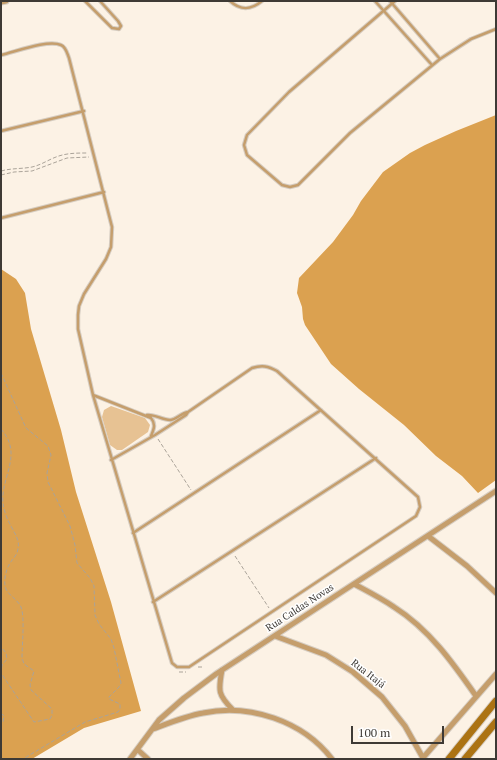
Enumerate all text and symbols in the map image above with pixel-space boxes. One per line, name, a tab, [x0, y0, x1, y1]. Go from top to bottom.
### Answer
street label: Rua Caldas Novas	[264, 582, 336, 634]
street label: Rua Itajá	[349, 657, 387, 691]
scale bar	[353, 718, 446, 744]
text: 100 m	[358, 725, 390, 740]

